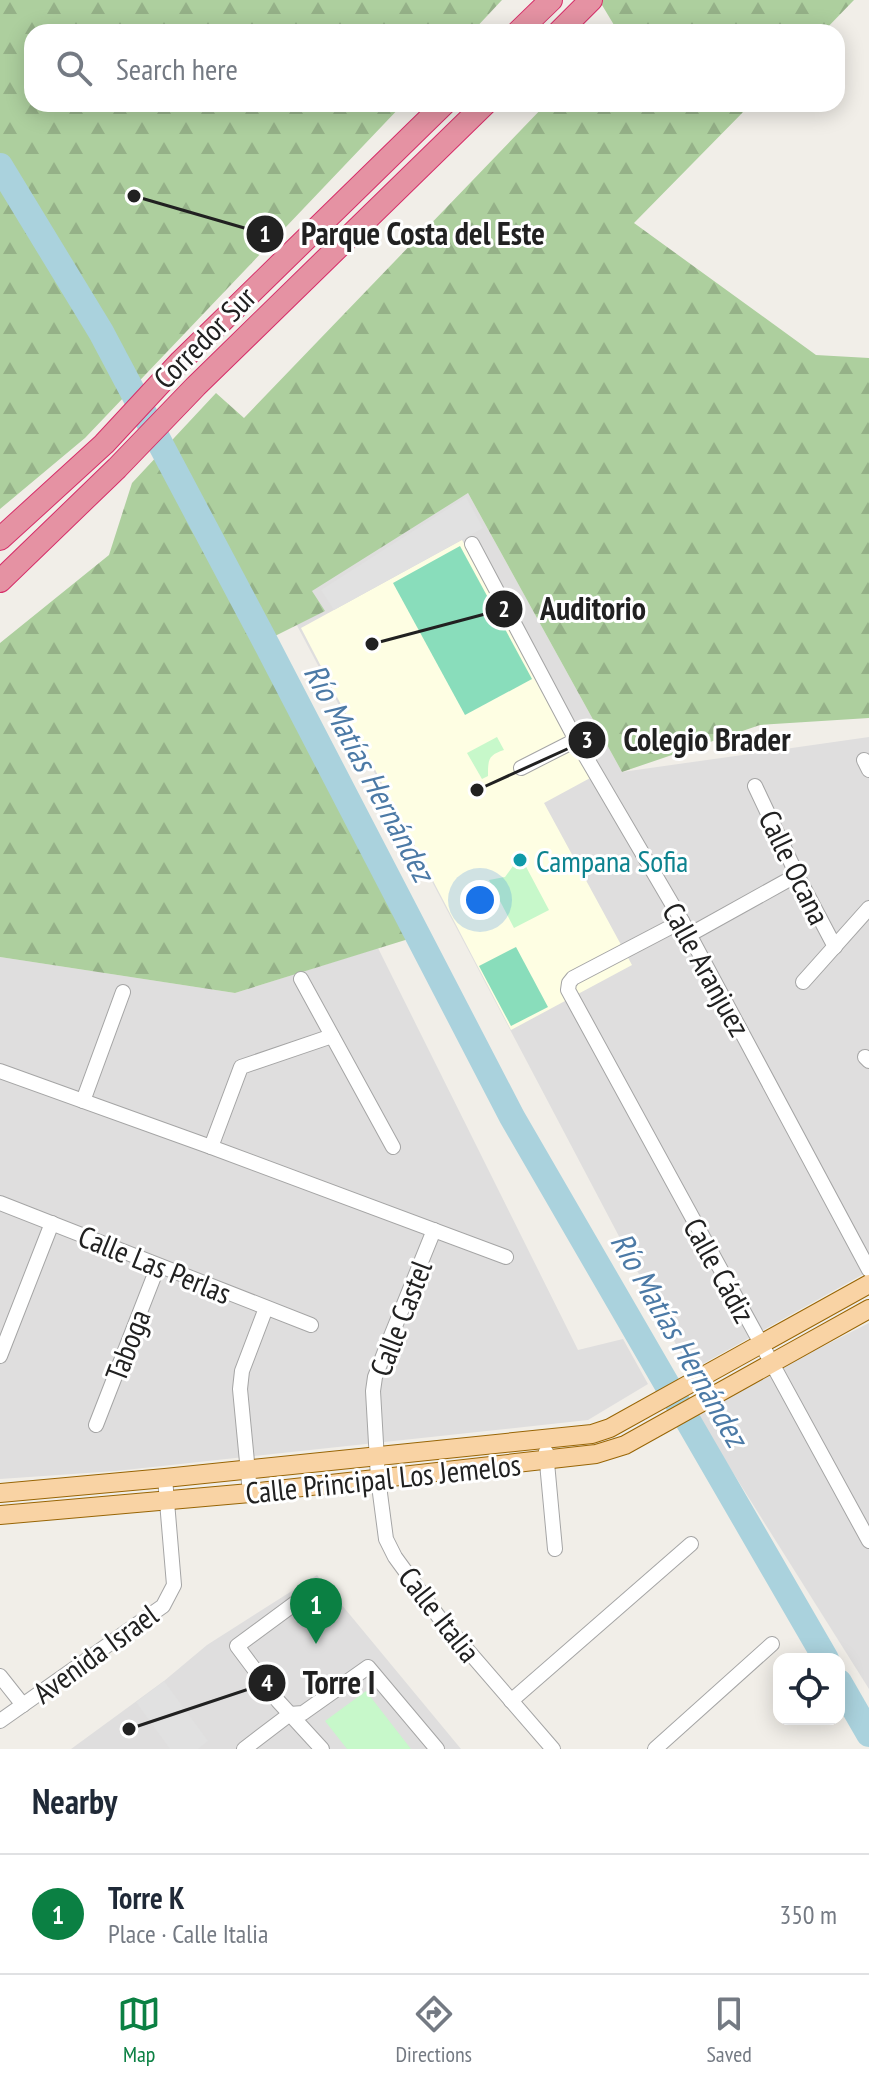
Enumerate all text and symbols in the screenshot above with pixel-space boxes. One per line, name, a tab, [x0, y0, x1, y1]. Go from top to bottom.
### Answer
search box	[24, 24, 845, 112]
icon: search	[52, 46, 96, 90]
text: Search here	[116, 49, 238, 88]
callout: Parque Costa del Este	[245, 206, 562, 262]
text: Parque Costa del Este	[301, 212, 545, 254]
text: 1	[259, 218, 271, 249]
street label: Corredor Sur	[144, 277, 264, 397]
callout: Auditorio	[484, 581, 662, 637]
text: Auditorio	[539, 587, 646, 629]
text: 2	[498, 593, 510, 624]
water label: Río Matías Hernández	[295, 656, 447, 891]
callout: Colegio Brader	[567, 712, 806, 768]
text: Colegio Brader	[623, 718, 791, 760]
text: 3	[581, 724, 593, 755]
street label: Calle Ocana	[751, 803, 839, 931]
place label: Campana Sofia	[536, 841, 688, 880]
marker: Campana Sofia	[511, 851, 529, 869]
your location	[460, 880, 500, 920]
street label: Calle Aranjuez	[654, 895, 760, 1043]
street label: Calle Cádiz	[675, 1211, 765, 1329]
street label: Calle Las Perlas	[73, 1216, 237, 1312]
water label: Río Matías Hernández	[602, 1224, 760, 1457]
street label: Calle Castel	[360, 1255, 440, 1381]
street label: Taboga	[96, 1304, 158, 1386]
street label: Calle Principal Los Jemelos	[243, 1444, 523, 1512]
street label: Calle Italia	[391, 1558, 489, 1670]
pin: 1	[290, 1578, 342, 1644]
street label: Avenida Israel	[25, 1595, 165, 1711]
map controls	[773, 1653, 845, 1725]
button: locate	[773, 1653, 845, 1725]
callout: Torre I	[247, 1655, 391, 1711]
text: Torre I	[303, 1661, 375, 1703]
text: 4	[261, 1667, 273, 1698]
text: Nearby	[32, 1779, 117, 1823]
text: Torre K	[108, 1878, 185, 1917]
text: 1	[52, 1898, 64, 1931]
text: 350 m	[779, 1898, 837, 1931]
text: Place · Calle Italia	[108, 1917, 268, 1950]
tab: Map	[117, 1992, 161, 2068]
tab: Directions	[396, 1992, 472, 2068]
tab: Saved	[706, 1992, 752, 2068]

